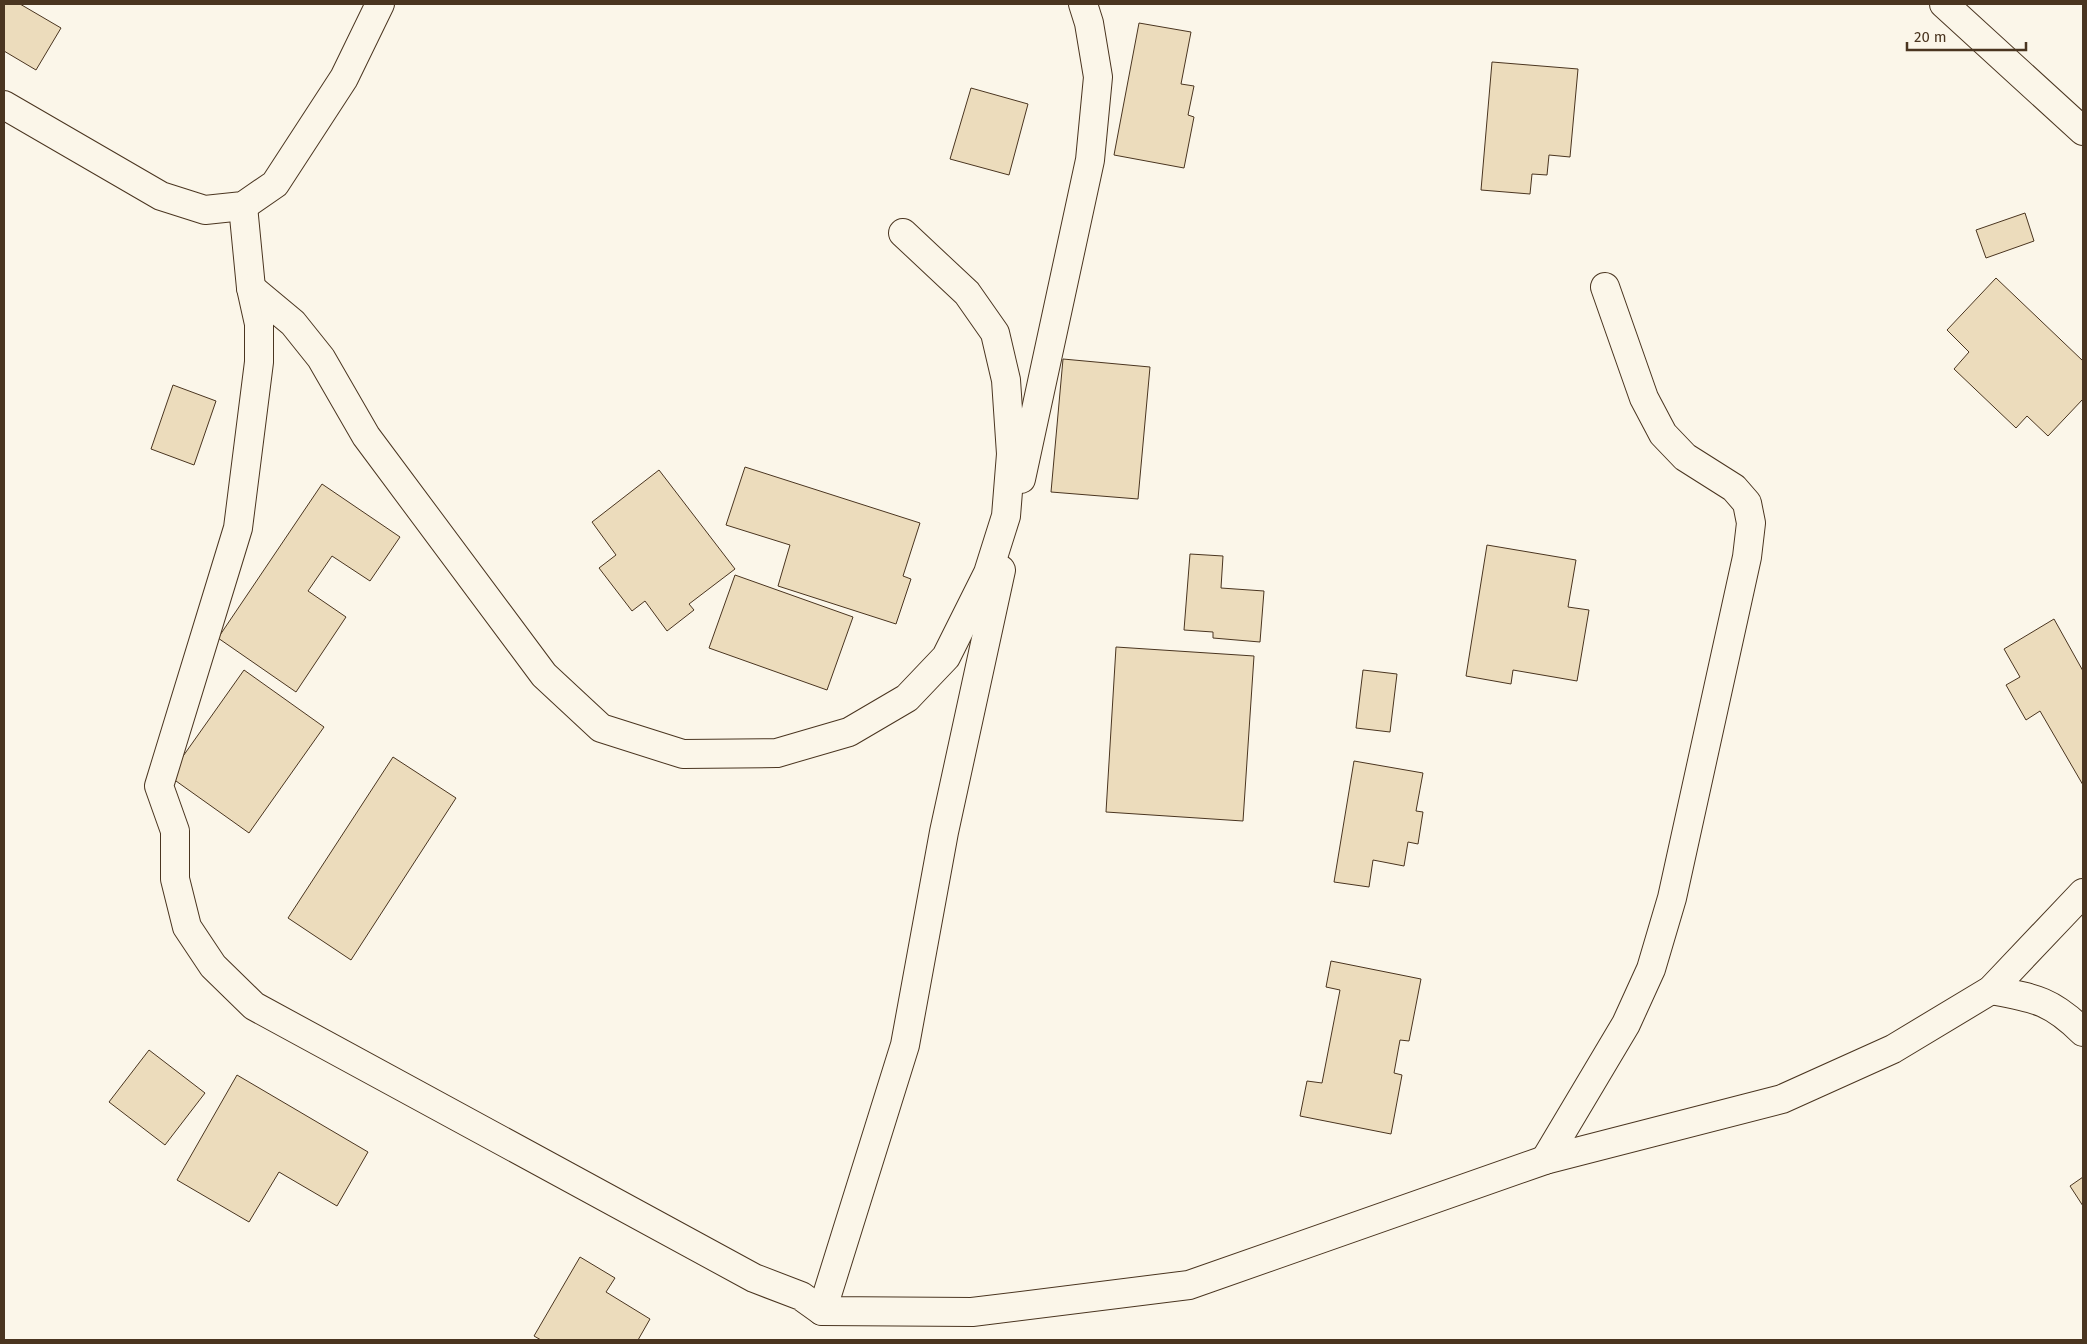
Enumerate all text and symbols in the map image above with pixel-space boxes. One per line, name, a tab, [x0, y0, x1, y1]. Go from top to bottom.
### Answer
scale bar	[1907, 20, 2026, 52]
text: 20 m	[1914, 28, 1947, 46]

